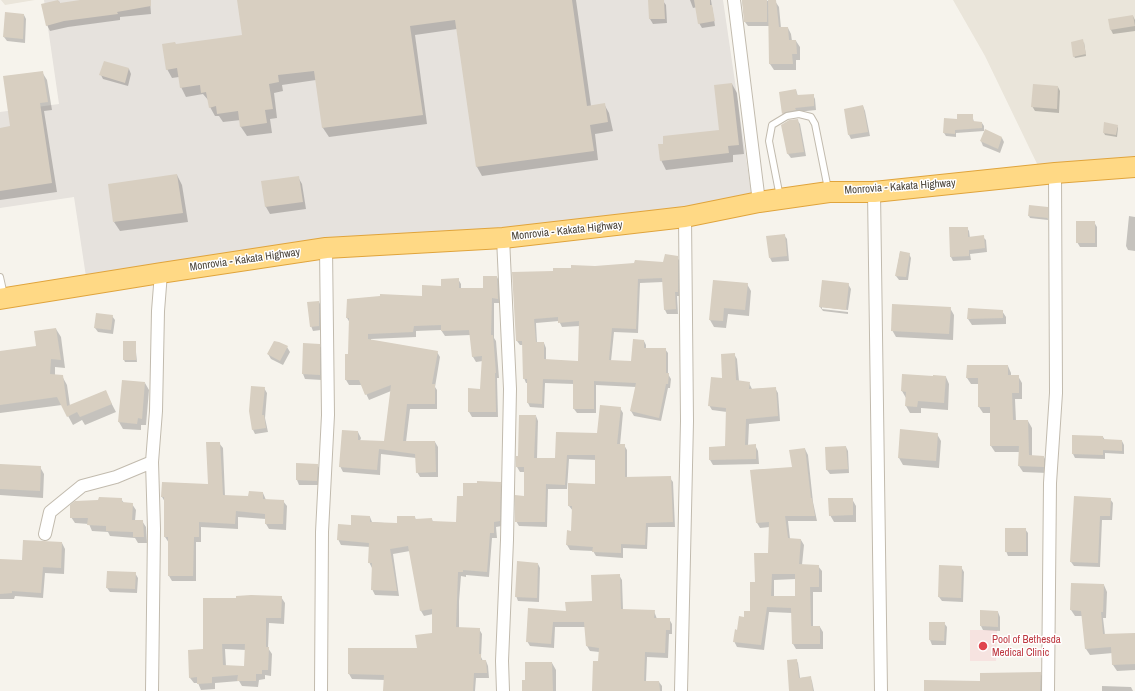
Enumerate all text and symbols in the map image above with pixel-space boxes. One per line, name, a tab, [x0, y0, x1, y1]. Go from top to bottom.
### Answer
street label: Monrovia - Kakata Highway	[844, 177, 956, 197]
street label: Monrovia - Kakata Highway	[511, 219, 623, 243]
street label: Monrovia - Kakata Highway	[189, 246, 301, 274]
place label: Pool of Bethesda Medical Clinic	[992, 633, 1061, 659]
marker: Pool of Bethesda Medical Clinic	[977, 640, 989, 652]

